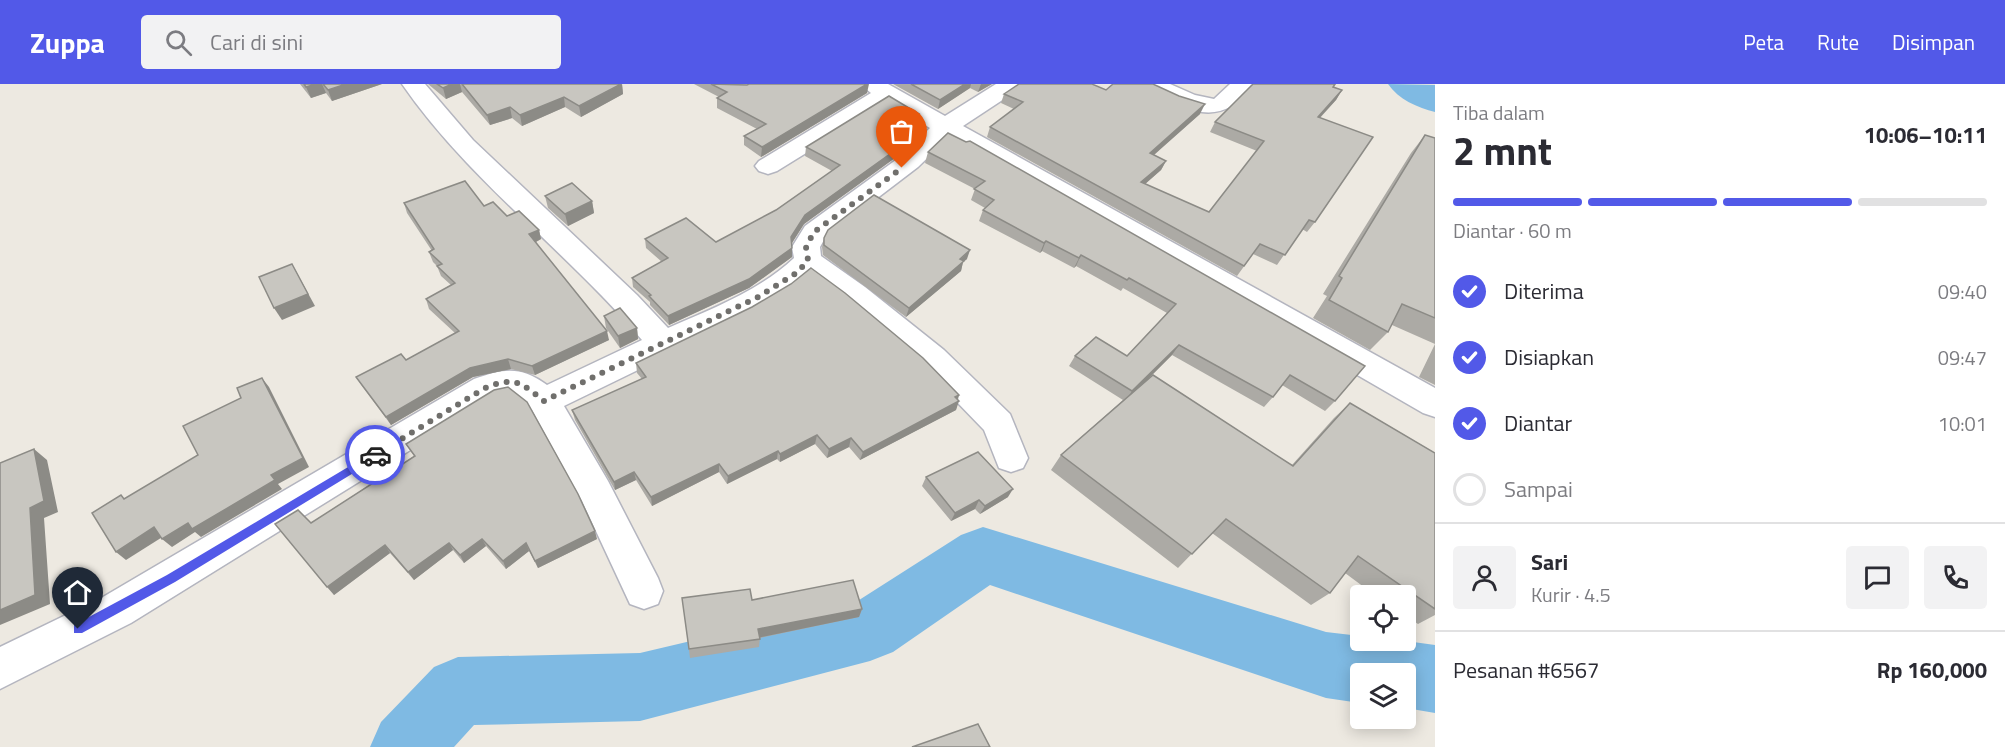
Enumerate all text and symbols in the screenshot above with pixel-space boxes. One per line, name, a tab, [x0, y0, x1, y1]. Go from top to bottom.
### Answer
search box	[141, 15, 561, 69]
text: Zuppa	[30, 21, 105, 64]
text: Cari di sini	[210, 25, 303, 59]
icon: search	[162, 26, 195, 59]
text: Peta	[1743, 26, 1784, 58]
text: Rute	[1817, 26, 1859, 58]
text: Disimpan	[1892, 26, 1975, 58]
text: Tiba dalam	[1453, 97, 1545, 128]
pin	[876, 106, 927, 168]
icon: bag	[885, 115, 918, 148]
text: 10:06–10:11	[1864, 118, 1987, 152]
text: 2 mnt	[1453, 121, 1552, 180]
text: Diantar · 60 m	[1453, 215, 1572, 246]
text: Diterima	[1504, 274, 1584, 308]
icon: check	[1453, 275, 1486, 308]
text: 09:40	[1938, 276, 1987, 307]
text: Disiapkan	[1504, 340, 1594, 374]
icon: check	[1453, 341, 1486, 374]
text: 09:47	[1938, 342, 1987, 373]
text: Diantar	[1504, 406, 1572, 440]
icon: check	[1453, 407, 1486, 440]
text: 10:01	[1938, 408, 1987, 439]
courier	[345, 425, 405, 485]
icon: car	[359, 439, 392, 472]
text: Sampai	[1504, 472, 1573, 506]
text: Sari	[1531, 545, 1568, 579]
button: person	[1453, 546, 1516, 609]
button: chat	[1846, 546, 1909, 609]
button: phone	[1924, 546, 1987, 609]
pin	[52, 567, 103, 629]
icon: home	[61, 576, 94, 609]
text: Kurir · 4.5	[1531, 579, 1611, 610]
map controls	[1350, 585, 1416, 729]
button: locate	[1350, 585, 1416, 651]
text: Pesanan #6567	[1453, 653, 1599, 687]
text: Rp 160,000	[1877, 653, 1987, 687]
button: layers	[1350, 663, 1416, 729]

